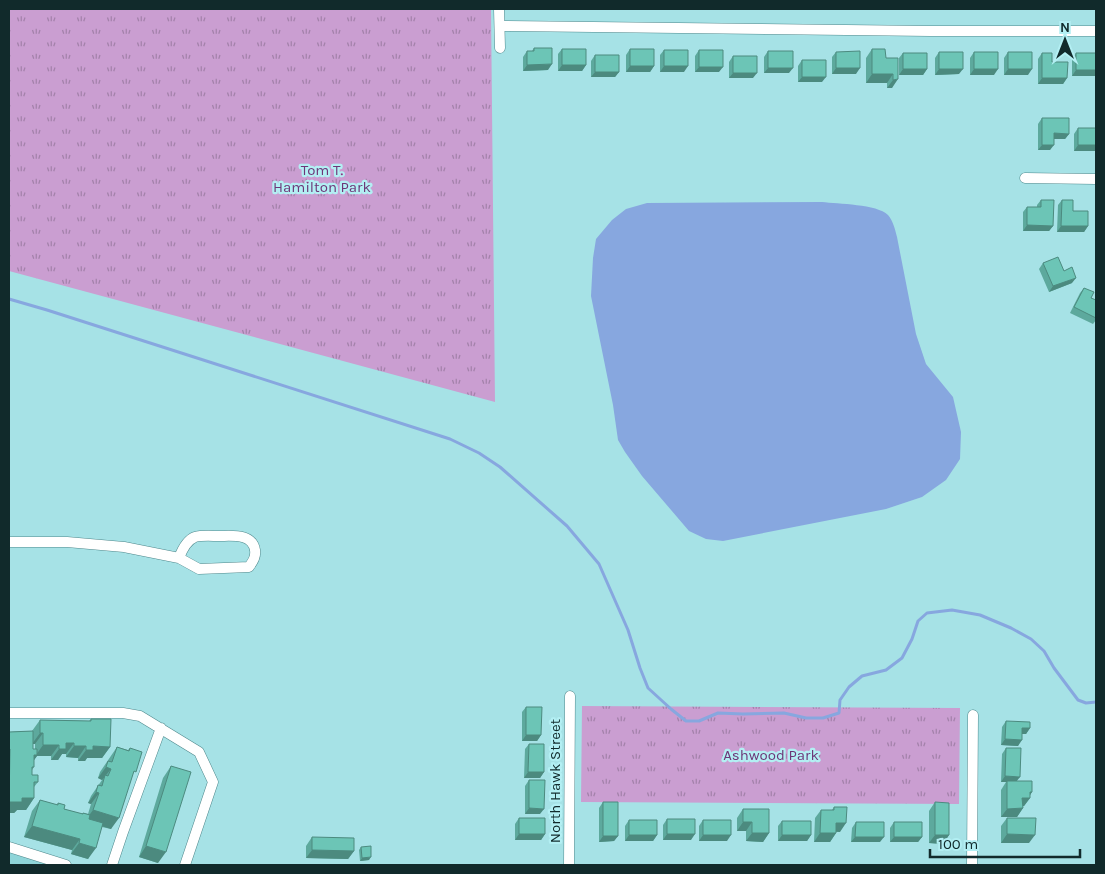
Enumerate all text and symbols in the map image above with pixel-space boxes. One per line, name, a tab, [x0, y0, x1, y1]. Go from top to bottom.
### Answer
north arrow	[1040, 15, 1090, 65]
text: N	[1060, 19, 1070, 36]
park label: Tom T. Hamilton Park	[273, 161, 371, 196]
street label: North Hawk Street	[546, 718, 564, 843]
park label: Ashwood Park	[723, 746, 819, 764]
scale bar	[930, 826, 1080, 858]
text: 100 m	[938, 835, 978, 853]

